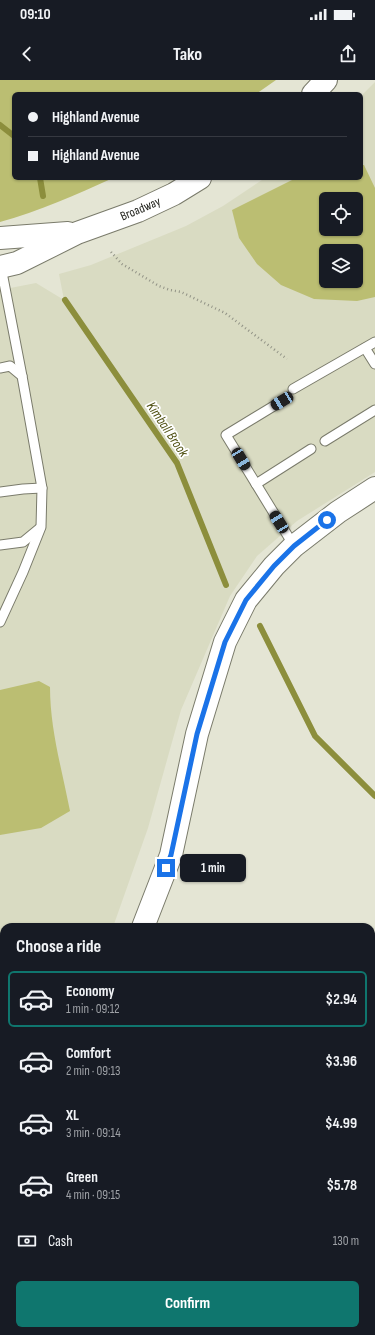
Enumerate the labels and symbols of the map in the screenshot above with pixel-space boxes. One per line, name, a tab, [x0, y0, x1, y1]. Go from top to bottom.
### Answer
street label: Broadway	[118, 193, 163, 225]
car	[269, 390, 295, 412]
water label: Kimball Brook	[143, 399, 193, 461]
car	[230, 446, 252, 472]
car	[268, 509, 290, 535]
route start	[318, 511, 336, 529]
callout: 1 min	[180, 854, 246, 882]
route end	[157, 859, 175, 877]

